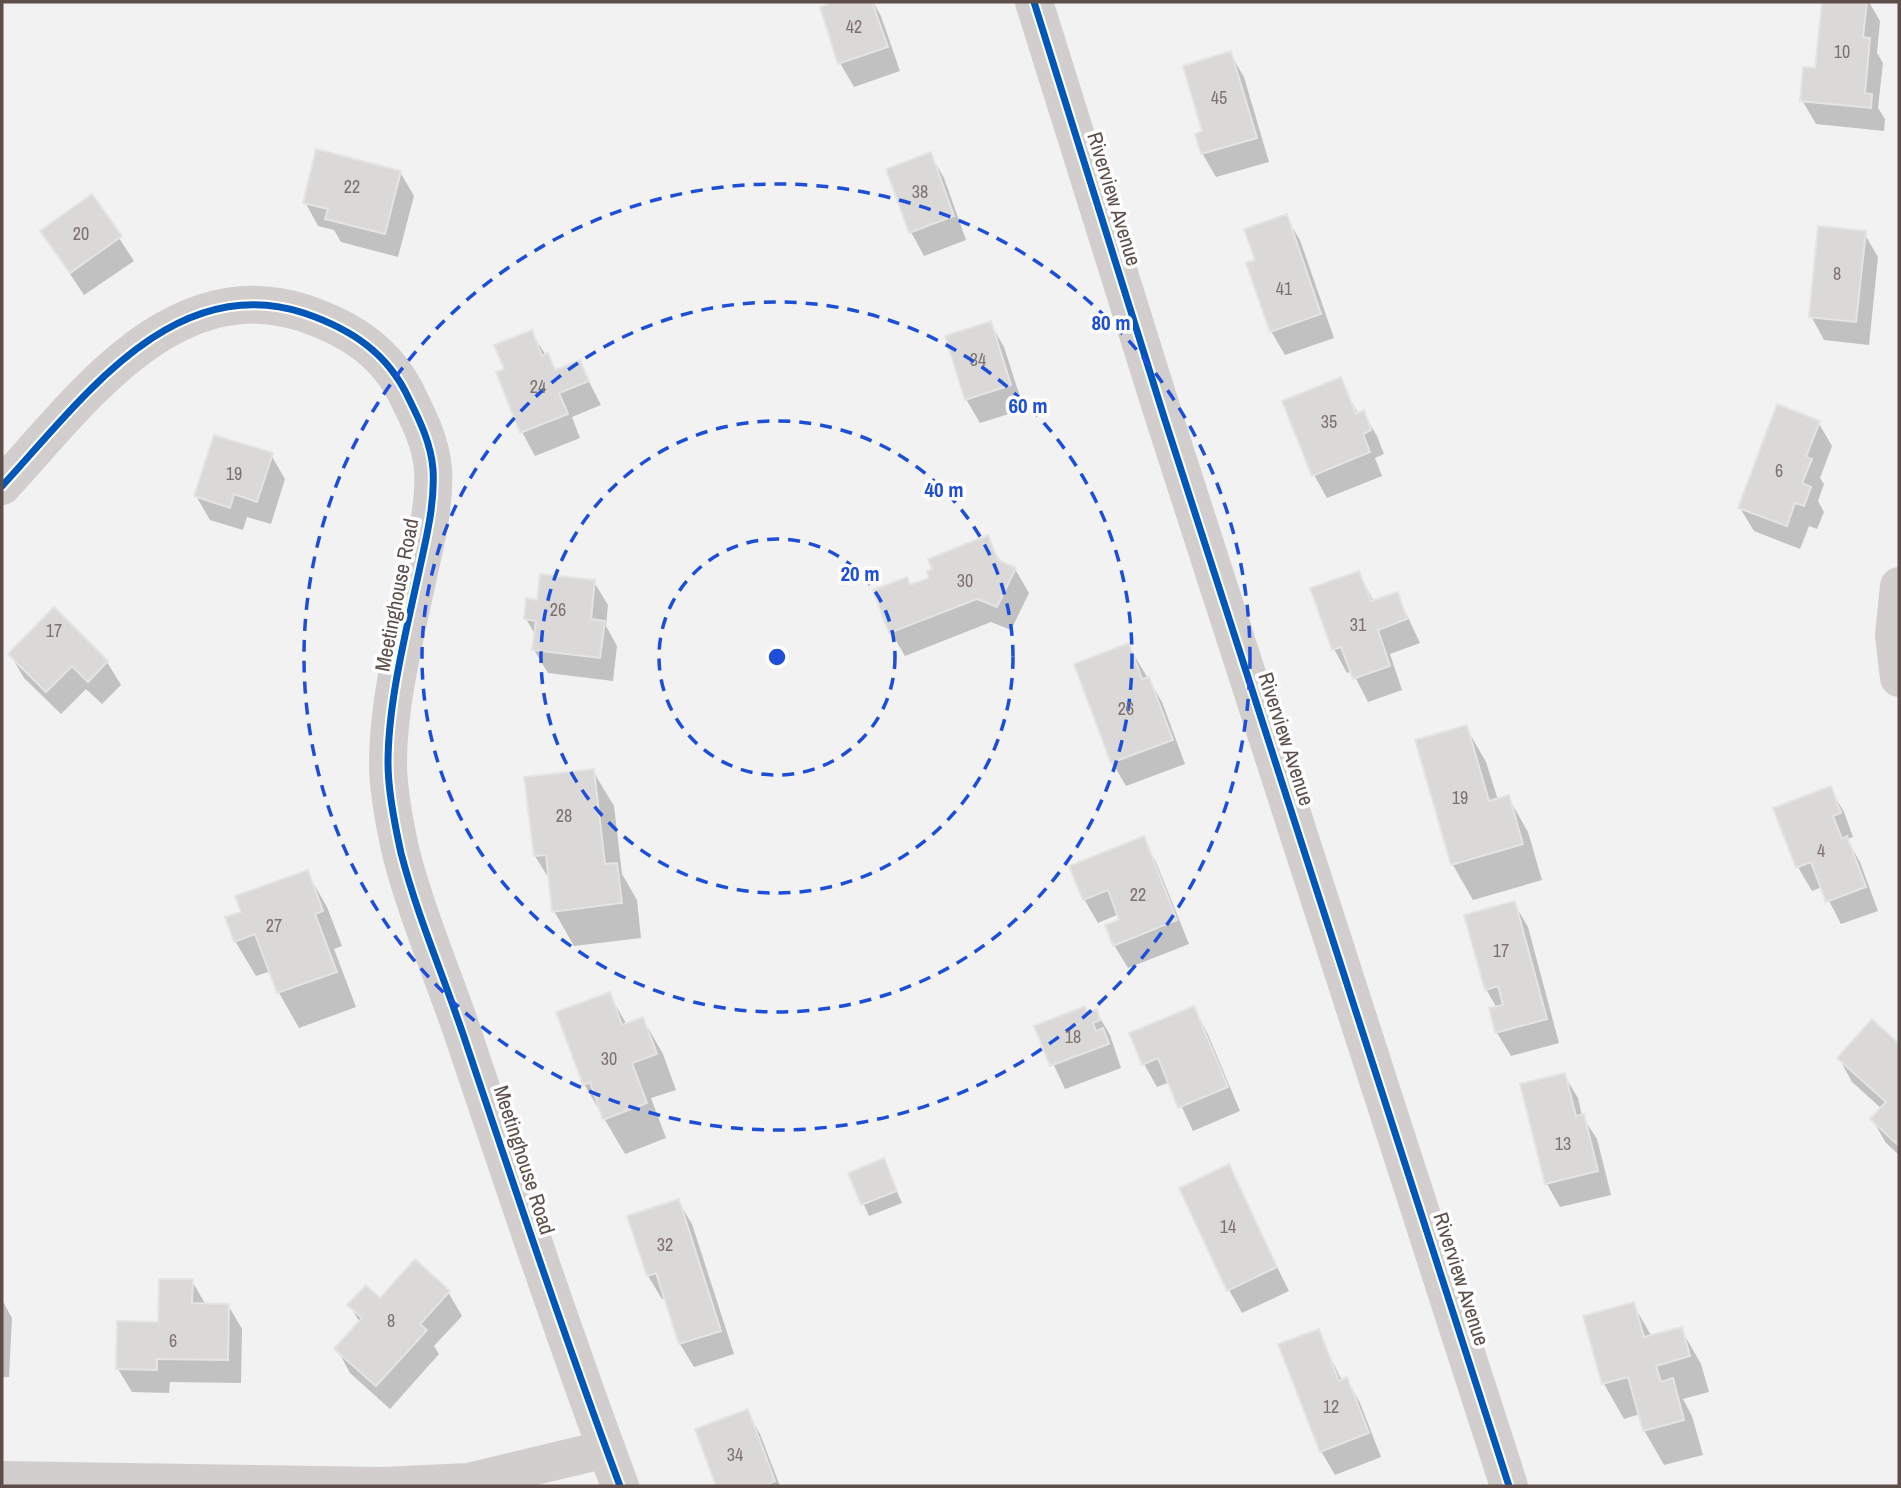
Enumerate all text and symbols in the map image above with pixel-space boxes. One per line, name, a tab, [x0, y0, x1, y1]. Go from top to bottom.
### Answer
house number: 42	[846, 14, 862, 39]
house number: 10	[1834, 39, 1850, 64]
house number: 45	[1211, 85, 1227, 110]
street label: Riverview Avenue	[1080, 128, 1149, 269]
house number: 22	[344, 174, 360, 199]
house number: 38	[912, 179, 928, 204]
house number: 20	[73, 221, 89, 246]
house number: 8	[1833, 261, 1841, 286]
house number: 41	[1276, 276, 1293, 301]
text: 80 m	[1091, 308, 1131, 337]
house number: 34	[970, 347, 986, 372]
house number: 24	[530, 374, 546, 399]
text: 60 m	[1008, 391, 1048, 420]
house number: 35	[1321, 409, 1337, 434]
house number: 6	[1775, 458, 1783, 483]
house number: 19	[226, 461, 242, 486]
text: 40 m	[924, 475, 964, 504]
street label: Meetinghouse Road	[367, 516, 426, 674]
text: 20 m	[840, 559, 880, 588]
house number: 30	[957, 568, 973, 593]
house number: 26	[550, 597, 566, 622]
house number: 31	[1350, 612, 1367, 637]
house number: 17	[46, 618, 62, 643]
centre of rings	[765, 645, 789, 669]
street label: Riverview Avenue	[1251, 669, 1322, 809]
house number: 26	[1118, 696, 1134, 721]
house number: 19	[1452, 785, 1468, 810]
house number: 28	[556, 803, 572, 828]
house number: 4	[1817, 838, 1825, 863]
house number: 22	[1130, 882, 1146, 907]
house number: 27	[266, 913, 282, 938]
house number: 17	[1493, 938, 1509, 963]
house number: 18	[1065, 1024, 1081, 1049]
house number: 30	[601, 1046, 617, 1071]
street label: Meetinghouse Road	[487, 1082, 562, 1238]
house number: 13	[1555, 1131, 1571, 1156]
street label: Riverview Avenue	[1426, 1209, 1497, 1349]
house number: 14	[1220, 1214, 1236, 1239]
house number: 32	[657, 1232, 673, 1257]
house number: 8	[387, 1308, 395, 1333]
house number: 6	[169, 1328, 177, 1353]
house number: 12	[1323, 1394, 1339, 1419]
house number: 34	[727, 1442, 743, 1467]

